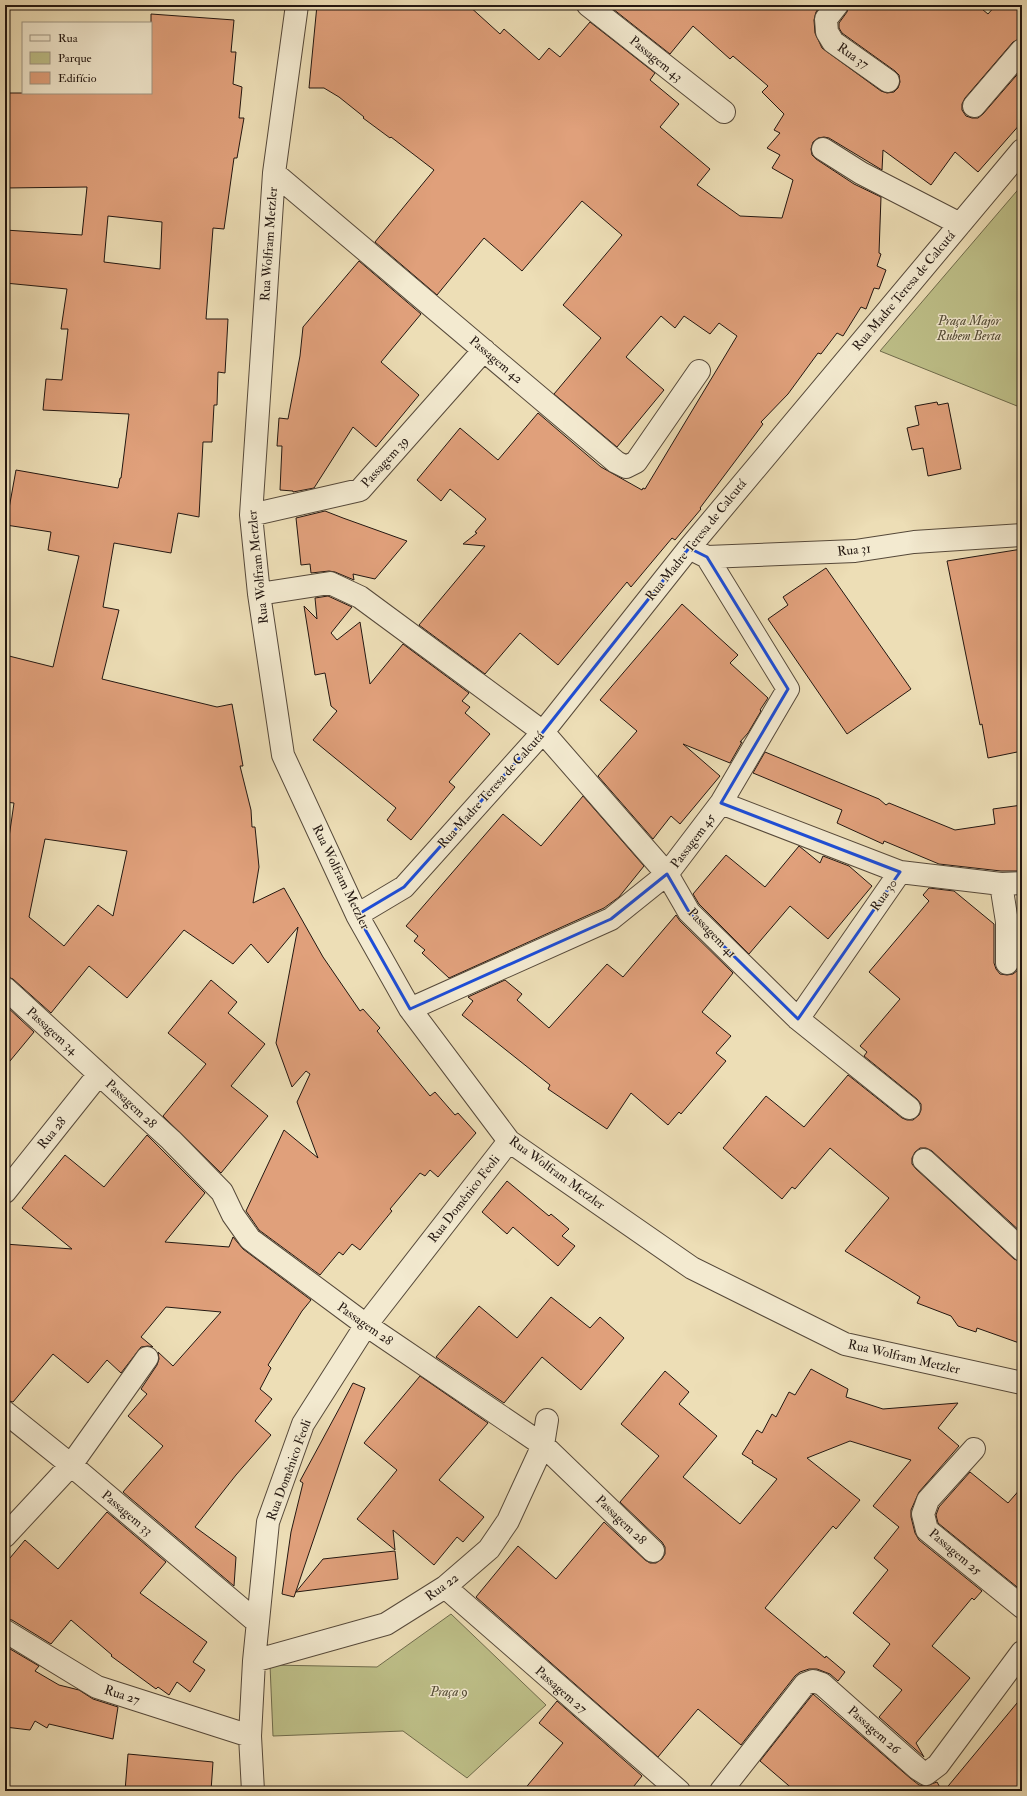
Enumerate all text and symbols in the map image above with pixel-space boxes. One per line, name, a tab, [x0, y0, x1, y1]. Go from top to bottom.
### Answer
legend	[22, 22, 152, 94]
text: Rua	[58, 31, 79, 46]
street label: Passagem 43	[626, 33, 686, 85]
street label: Rua 37	[834, 39, 872, 73]
text: Parque	[58, 51, 92, 66]
text: Edifício	[58, 71, 97, 86]
street label: Rua Wolfram Metzler	[257, 186, 281, 302]
street label: Rua Madre Teresa de Calcutá	[849, 227, 959, 354]
park label: Praça Major Rubem Berta	[936, 313, 1001, 344]
street label: Passagem 42	[466, 333, 526, 387]
street label: Passagem 39	[358, 433, 412, 491]
street label: Rua Madre Teresa de Calcutá	[642, 476, 750, 604]
street label: Rua Wolfram Metzler	[244, 509, 272, 625]
street label: Rua 31	[836, 540, 872, 560]
street label: Rua Madre Teresa de Calcutá	[434, 728, 548, 852]
street label: Passagem 45	[667, 810, 719, 871]
street label: Rua Wolfram Metzler	[309, 822, 373, 932]
street label: Rua 30	[867, 876, 901, 914]
street label: Passagem 41	[684, 905, 740, 962]
street label: Passagem 34	[23, 1004, 82, 1059]
street label: Passagem 28	[102, 1076, 160, 1132]
street label: Rua 28	[34, 1114, 70, 1152]
street label: Rua Wolfram Metzler	[506, 1133, 608, 1213]
street label: Rua Domênico Feoli	[425, 1152, 504, 1246]
street label: Passagem 28	[334, 1299, 396, 1349]
street label: Rua Wolfram Metzler	[846, 1336, 962, 1378]
street label: Rua Domênico Feoli	[263, 1417, 315, 1523]
street label: Passagem 33	[98, 1487, 156, 1539]
street label: Passagem 28	[592, 1492, 650, 1548]
street label: Passagem 25	[925, 1525, 985, 1579]
street label: Rua 22	[422, 1569, 462, 1604]
street label: Passagem 27	[532, 1663, 590, 1717]
street label: Rua 27	[102, 1682, 142, 1708]
park label: Praça 9	[429, 1684, 468, 1700]
street label: Passagem 26	[844, 1703, 905, 1758]

